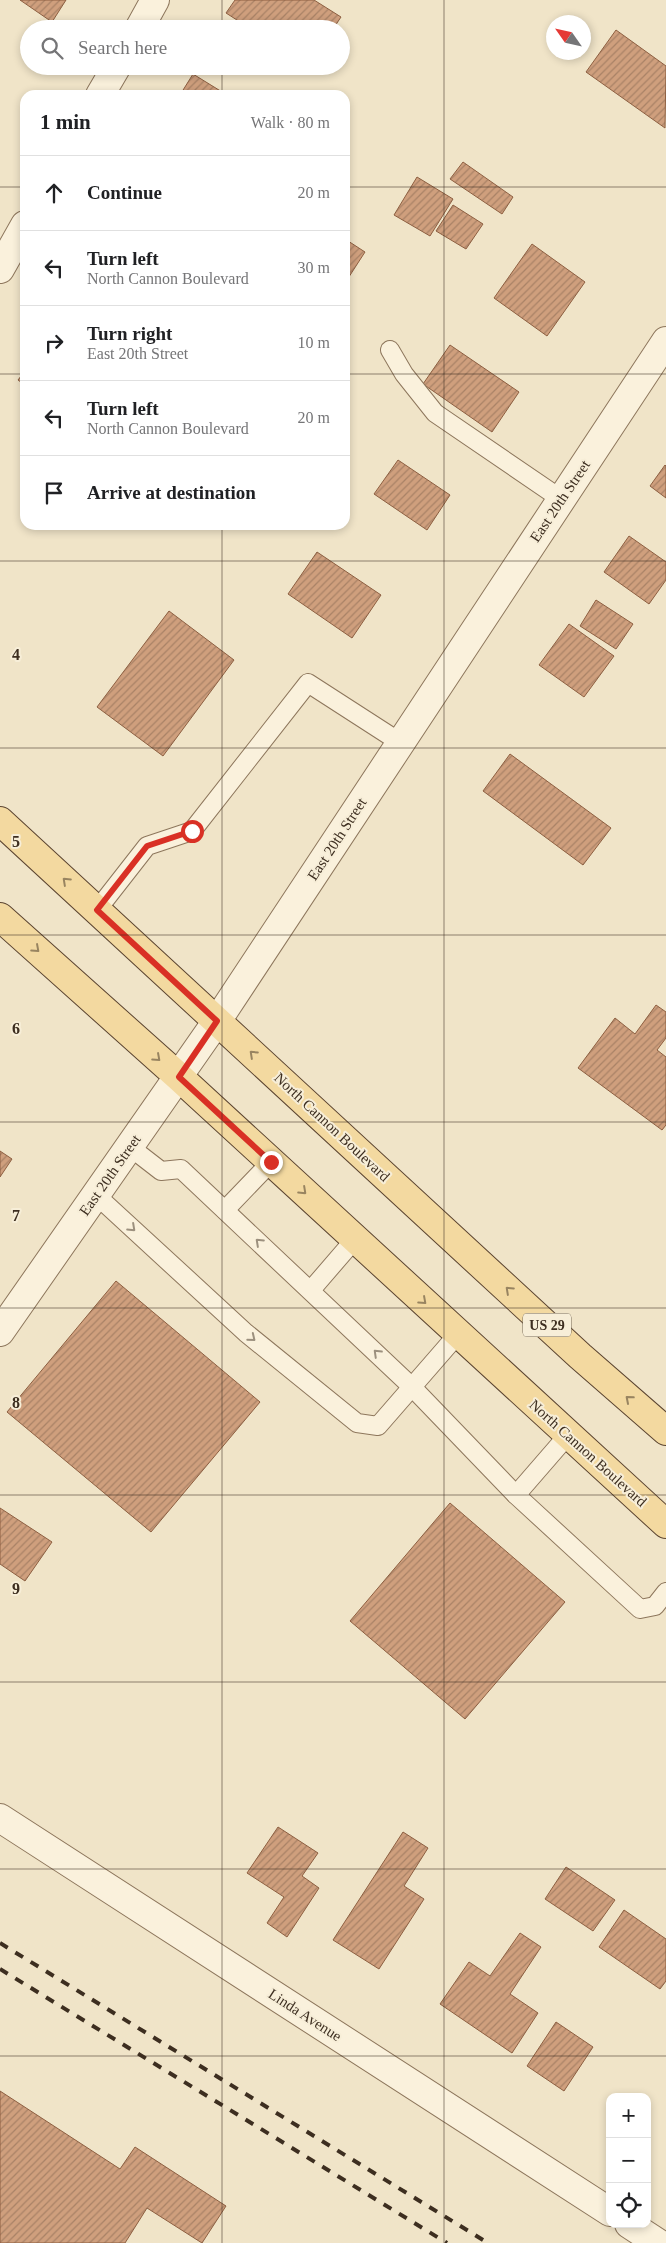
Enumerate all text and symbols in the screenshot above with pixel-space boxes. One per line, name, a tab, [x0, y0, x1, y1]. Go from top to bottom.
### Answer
north arrow	[546, 15, 591, 60]
search box	[20, 20, 350, 75]
icon: search	[38, 34, 66, 62]
text: Search here	[78, 37, 167, 58]
text: 1 min	[40, 110, 91, 134]
text: Walk · 80 m	[251, 114, 330, 131]
icon: ahead	[40, 179, 68, 207]
text: Continue	[87, 182, 162, 203]
text: 20 m	[298, 184, 330, 201]
text: Turn left	[87, 248, 159, 269]
icon: left	[40, 254, 68, 282]
text: 30 m	[298, 259, 330, 276]
text: North Cannon Boulevard	[87, 270, 249, 287]
text: Turn right	[87, 323, 172, 344]
icon: right	[40, 329, 68, 357]
text: 10 m	[298, 334, 330, 351]
text: East 20th Street	[87, 345, 188, 362]
text: Turn left	[87, 398, 159, 419]
icon: left	[40, 404, 68, 432]
text: 20 m	[298, 409, 330, 426]
text: North Cannon Boulevard	[87, 420, 249, 437]
street label: East 20th Street	[527, 456, 594, 545]
icon: arrive	[40, 479, 68, 507]
text: Arrive at destination	[87, 482, 256, 503]
text: 4	[12, 646, 20, 663]
street label: East 20th Street	[304, 794, 370, 883]
route start	[181, 820, 204, 843]
text: 5	[12, 833, 20, 850]
one-way arrow	[62, 878, 71, 887]
one-way arrow	[31, 943, 40, 952]
text: 6	[12, 1020, 20, 1037]
one-way arrow	[249, 1051, 258, 1060]
one-way arrow	[152, 1052, 161, 1061]
street label: North Cannon Boulevard	[271, 1069, 393, 1185]
street label: East 20th Street	[76, 1131, 144, 1218]
route end	[260, 1151, 283, 1174]
one-way arrow	[297, 1185, 306, 1194]
text: 7	[12, 1207, 20, 1224]
one-way arrow	[126, 1222, 135, 1231]
one-way arrow	[255, 1239, 264, 1248]
one-way arrow	[506, 1287, 515, 1296]
one-way arrow	[417, 1295, 426, 1304]
road number: US 29	[523, 1314, 571, 1336]
one-way arrow	[246, 1332, 255, 1341]
one-way arrow	[374, 1350, 383, 1359]
text: 8	[12, 1394, 20, 1411]
street label: North Cannon Boulevard	[526, 1396, 650, 1510]
one-way arrow	[626, 1396, 635, 1405]
text: 9	[12, 1580, 20, 1597]
street label: Linda Avenue	[266, 1986, 345, 2045]
map controls	[606, 2093, 651, 2228]
button: +	[606, 2093, 651, 2138]
button: −	[606, 2138, 651, 2183]
button: locate	[606, 2183, 651, 2228]

